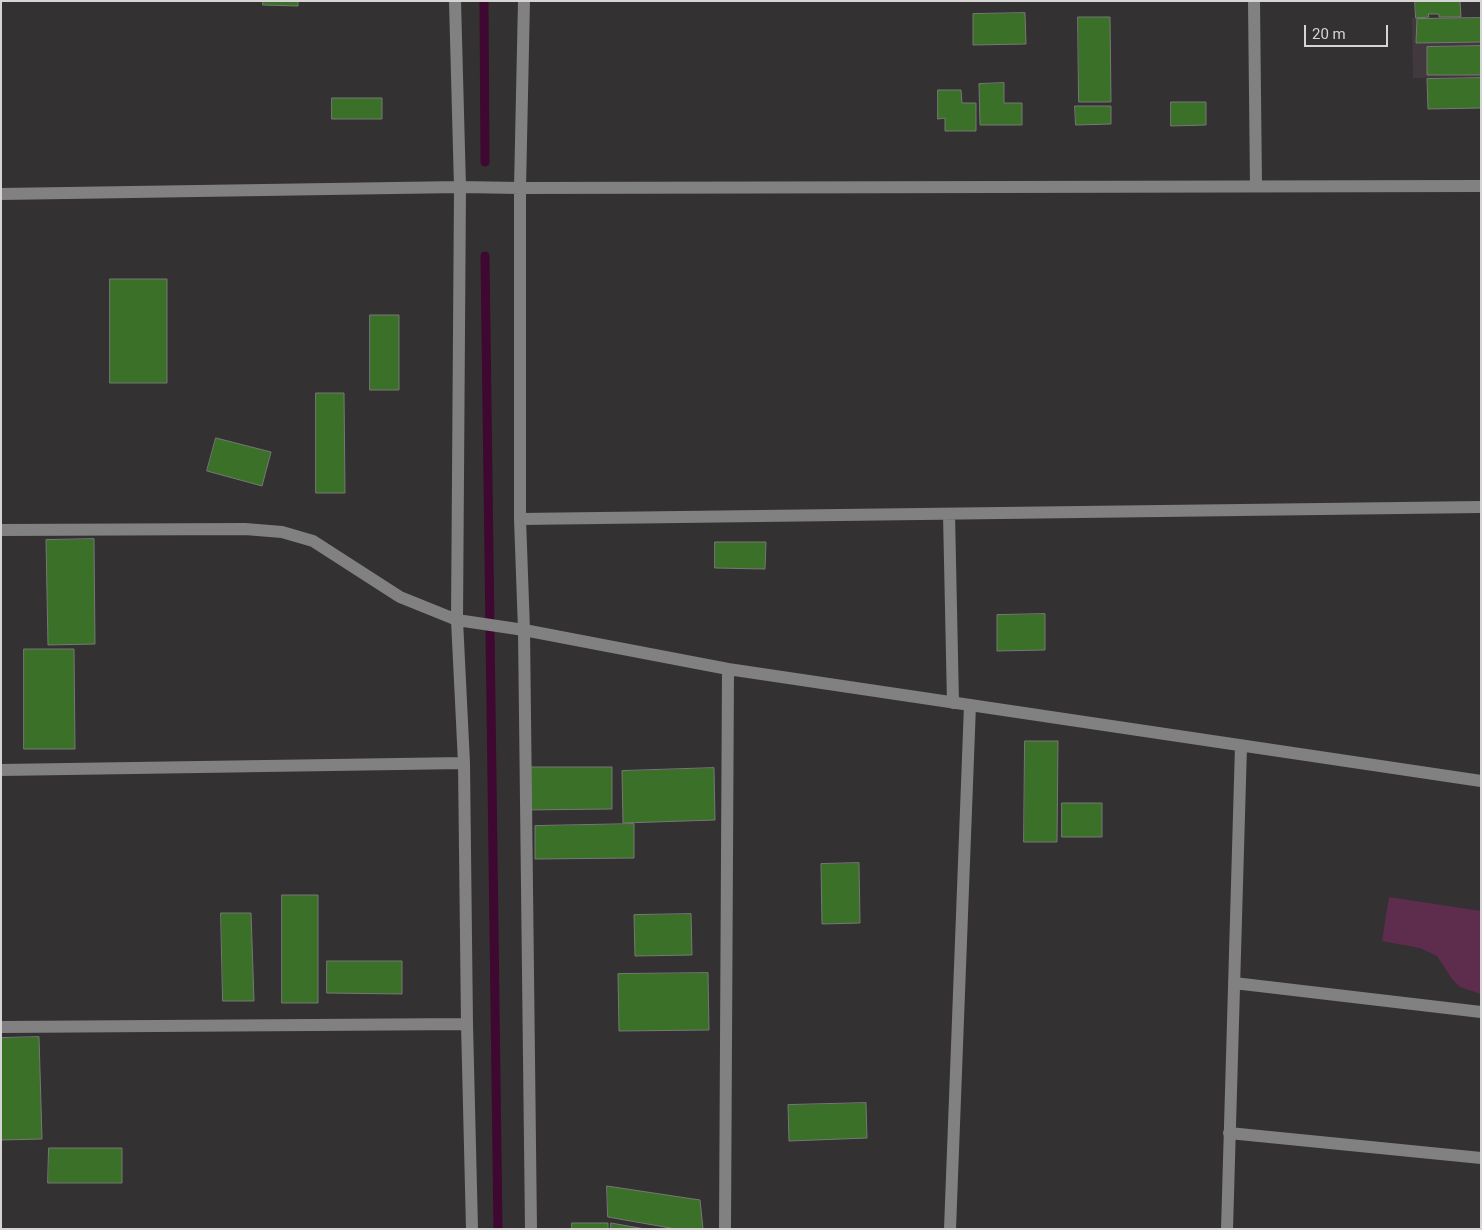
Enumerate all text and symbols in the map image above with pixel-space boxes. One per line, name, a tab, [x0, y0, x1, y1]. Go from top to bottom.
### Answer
scale bar	[1307, 15, 1391, 47]
text: 20 m	[1312, 25, 1346, 43]

